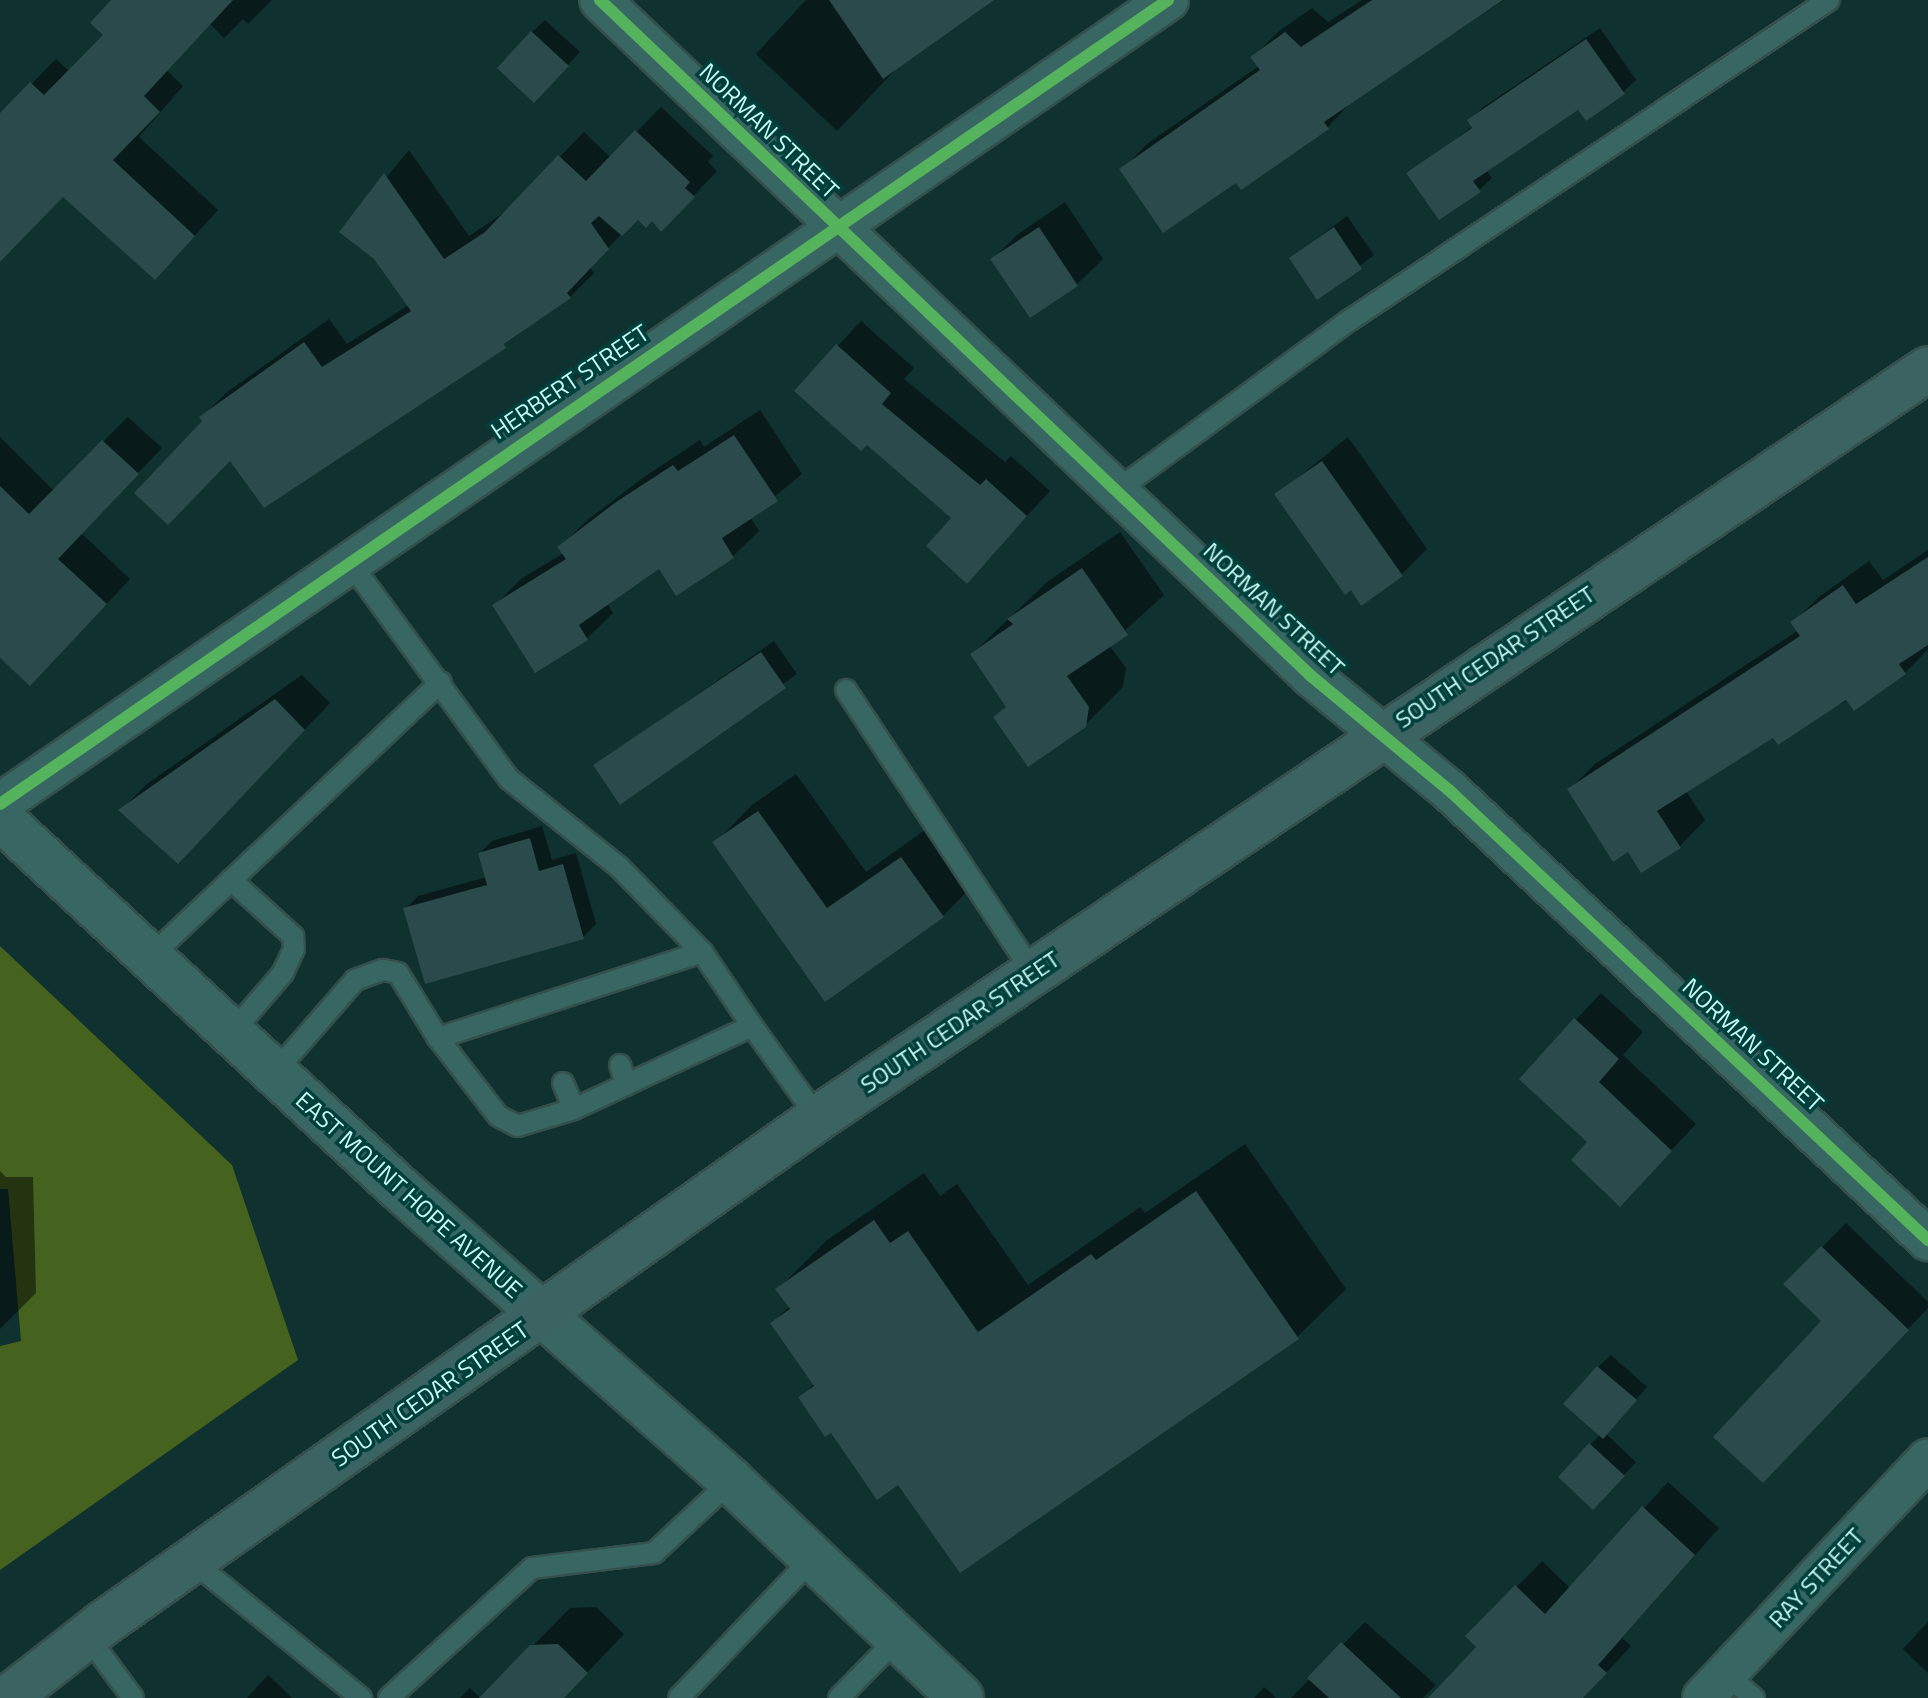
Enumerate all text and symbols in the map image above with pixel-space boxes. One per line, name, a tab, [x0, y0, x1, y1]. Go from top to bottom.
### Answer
street label: NORMAN STREET	[693, 57, 845, 205]
street label: HERBERT STREET	[486, 319, 654, 445]
street label: NORMAN STREET	[1197, 536, 1351, 682]
street label: SOUTH CEDAR STREET	[1390, 580, 1600, 734]
street label: SOUTH CEDAR STREET	[855, 945, 1065, 1099]
street label: NORMAN STREET	[1676, 972, 1830, 1118]
street label: EAST MOUNT HOPE AVENUE	[290, 1086, 528, 1304]
street label: SOUTH CEDAR STREET	[326, 1315, 534, 1473]
street label: RAY STREET	[1763, 1522, 1869, 1634]

